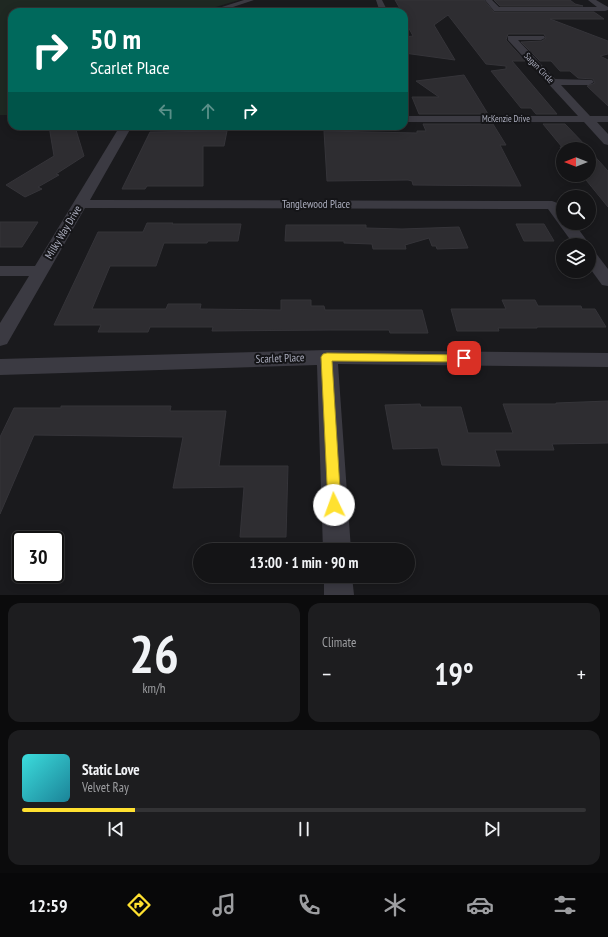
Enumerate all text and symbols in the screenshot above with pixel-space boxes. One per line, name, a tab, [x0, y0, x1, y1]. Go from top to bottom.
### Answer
text: 50 m	[90, 20, 141, 57]
icon: right	[24, 24, 76, 76]
street label: Sagan Circle	[522, 50, 557, 85]
text: Scarlet Place	[90, 56, 170, 79]
icon: left	[155, 100, 177, 122]
icon: ahead	[197, 100, 219, 122]
icon: right	[239, 100, 261, 122]
street label: McKenzie Drive	[482, 113, 530, 124]
north arrow	[556, 142, 596, 182]
map controls	[556, 142, 596, 278]
button: search	[556, 190, 596, 230]
street label: Tanglewood Place	[282, 197, 351, 211]
street label: Milky Way Drive	[42, 202, 85, 261]
button: layers	[556, 238, 596, 278]
pin	[447, 341, 481, 375]
icon: arrive	[453, 347, 475, 369]
street label: Scarlet Place	[255, 350, 305, 366]
position arrow	[313, 484, 355, 526]
speed limit sign: 30	[12, 531, 64, 583]
text: 13:00 · 1 min · 90 m	[250, 553, 358, 572]
text: 26	[129, 620, 179, 687]
text: Climate	[322, 634, 356, 651]
text: 19°	[434, 654, 474, 693]
text: −	[322, 660, 331, 688]
text: +	[577, 660, 586, 688]
text: km/h	[142, 680, 166, 697]
text: Static Love	[82, 760, 140, 779]
text: Velvet Ray	[82, 779, 129, 796]
icon: previous	[105, 818, 127, 840]
icon: pause	[293, 818, 315, 840]
icon: next	[481, 818, 503, 840]
icon: directions	[125, 891, 153, 919]
icon: music	[210, 891, 238, 919]
icon: phone	[295, 891, 323, 919]
icon: climate	[381, 891, 409, 919]
icon: car	[466, 891, 494, 919]
icon: filters	[551, 891, 579, 919]
text: 12:59	[29, 894, 68, 917]

